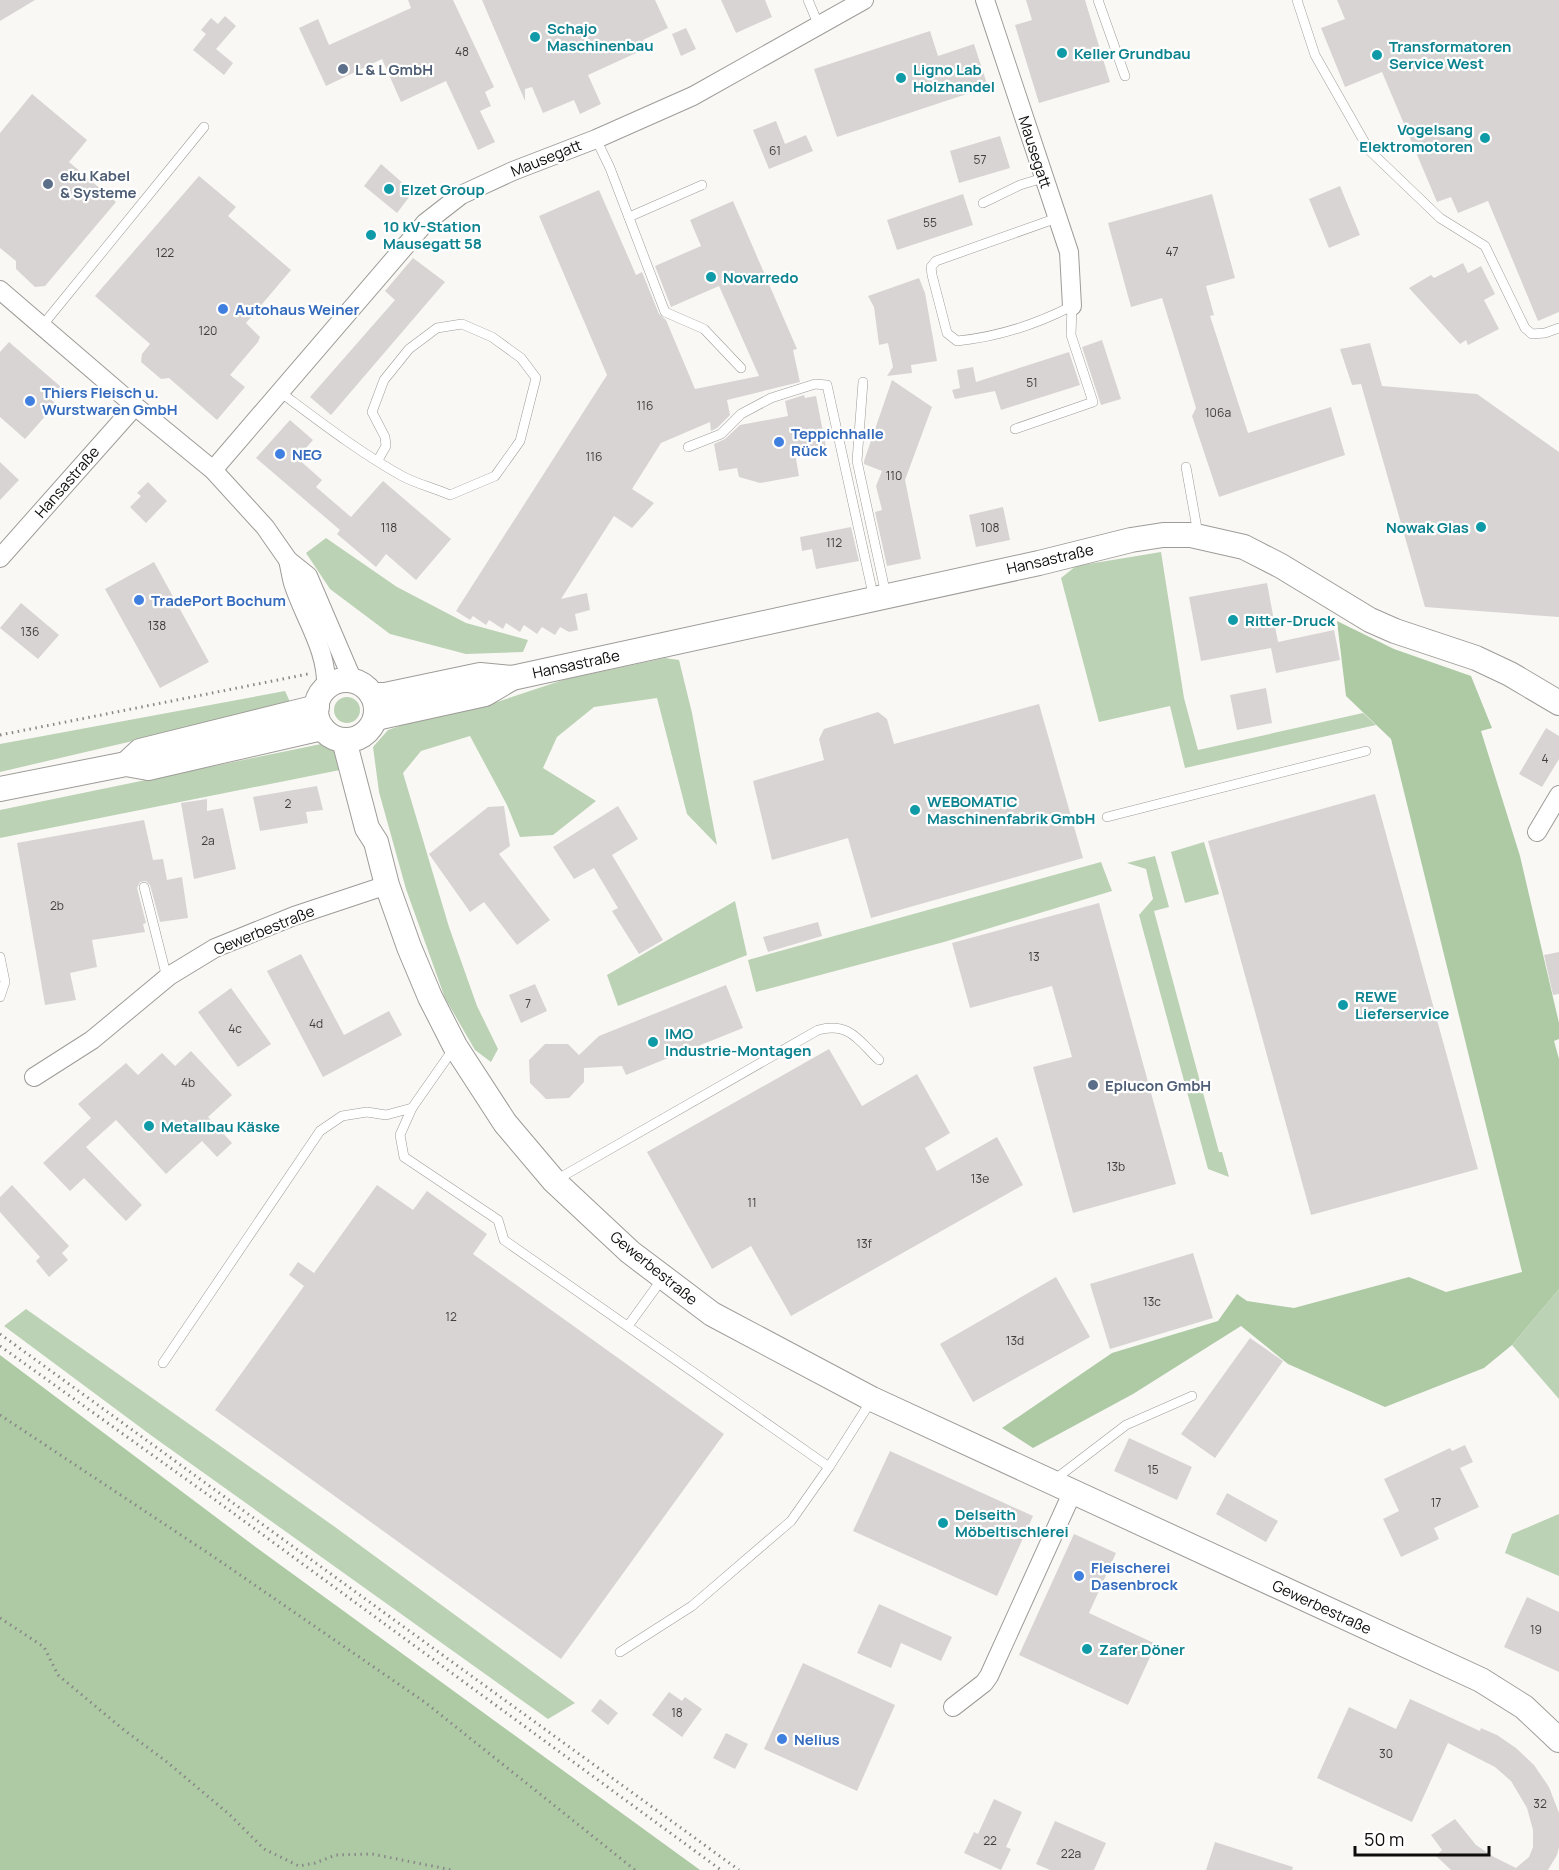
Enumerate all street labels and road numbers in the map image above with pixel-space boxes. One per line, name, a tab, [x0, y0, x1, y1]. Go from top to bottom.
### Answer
street label: Mausegatt	[1013, 113, 1057, 191]
street label: Mausegatt	[507, 134, 585, 182]
street label: Hansastraße	[30, 441, 104, 522]
street label: Hansastraße	[1004, 539, 1096, 579]
street label: Hansastraße	[530, 644, 622, 684]
street label: Gewerbestraße	[210, 900, 318, 960]
street label: Gewerbestraße	[606, 1226, 702, 1310]
street label: Gewerbestraße	[1269, 1575, 1375, 1639]

